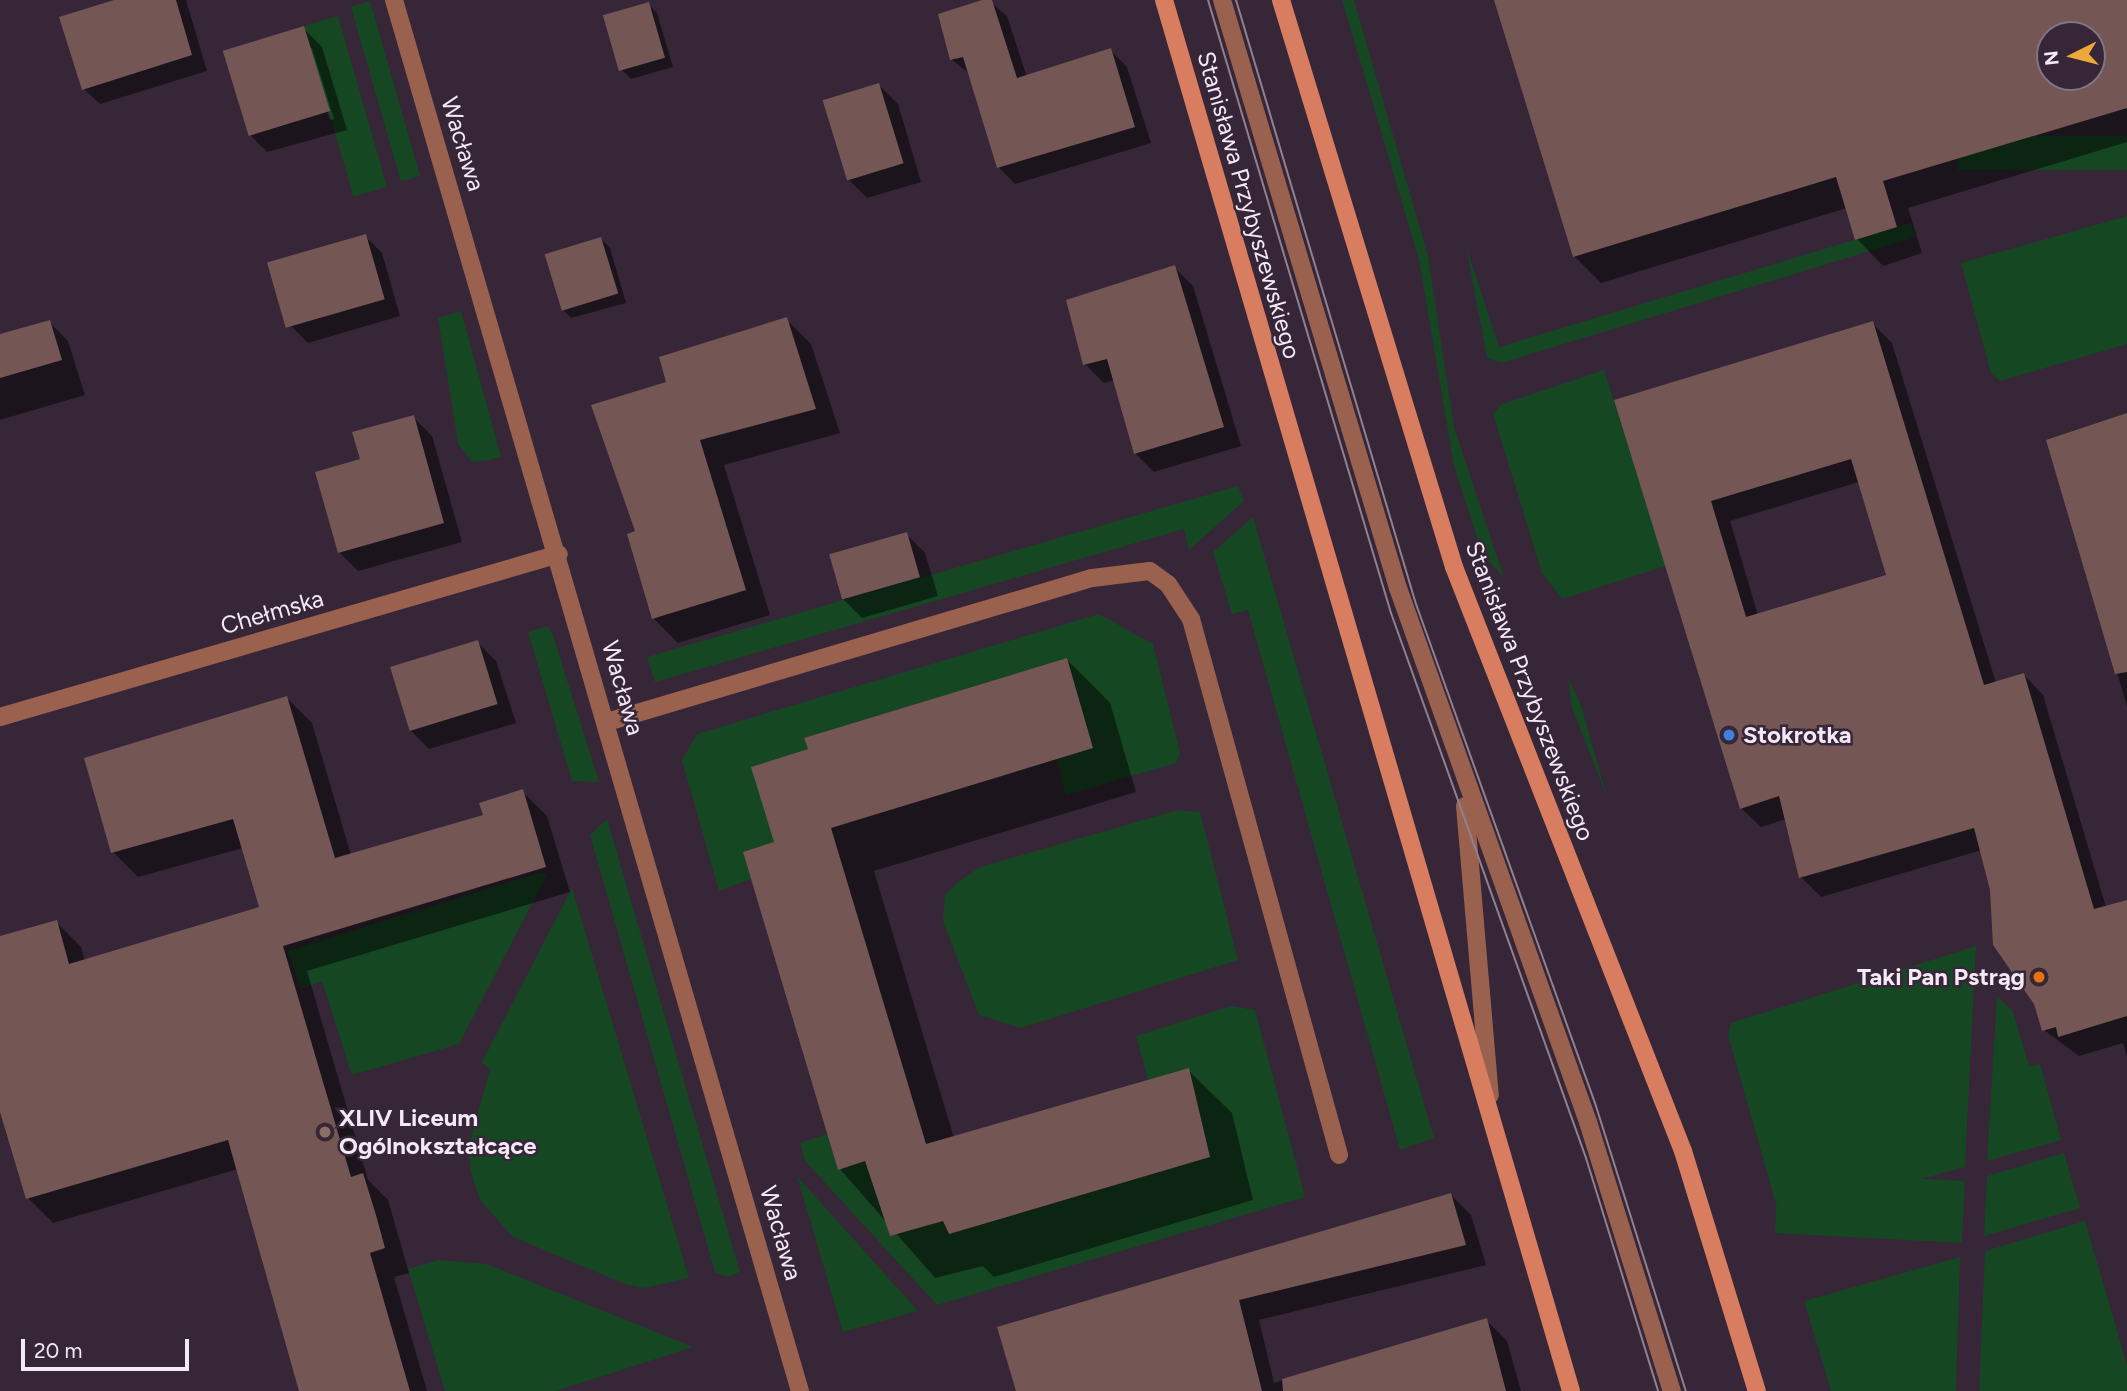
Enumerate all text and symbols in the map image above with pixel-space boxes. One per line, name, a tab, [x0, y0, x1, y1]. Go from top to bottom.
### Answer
north arrow	[2036, 21, 2106, 91]
street label: Stanisława Przybyszewskiego	[1191, 48, 1307, 362]
text: N	[2039, 50, 2064, 67]
street label: Wacława	[435, 93, 491, 195]
street label: Stanisława Przybyszewskiego	[1460, 537, 1600, 845]
street label: Chełmska	[217, 584, 327, 640]
street label: Wacława	[596, 637, 650, 739]
place label: Stokrotka	[1743, 721, 1852, 749]
marker: Stokrotka	[1721, 727, 1737, 743]
place label: Taki Pan Pstrąg	[1857, 963, 2025, 991]
marker: Taki Pan Pstrąg	[2031, 969, 2047, 985]
place label: XLIV Liceum Ogólnokształcące	[339, 1104, 537, 1160]
marker: XLIV Liceum Ogólnokształcące	[317, 1124, 333, 1140]
street label: Wacława	[754, 1182, 808, 1284]
scale bar	[24, 1324, 192, 1368]
text: 20 m	[34, 1338, 82, 1363]

